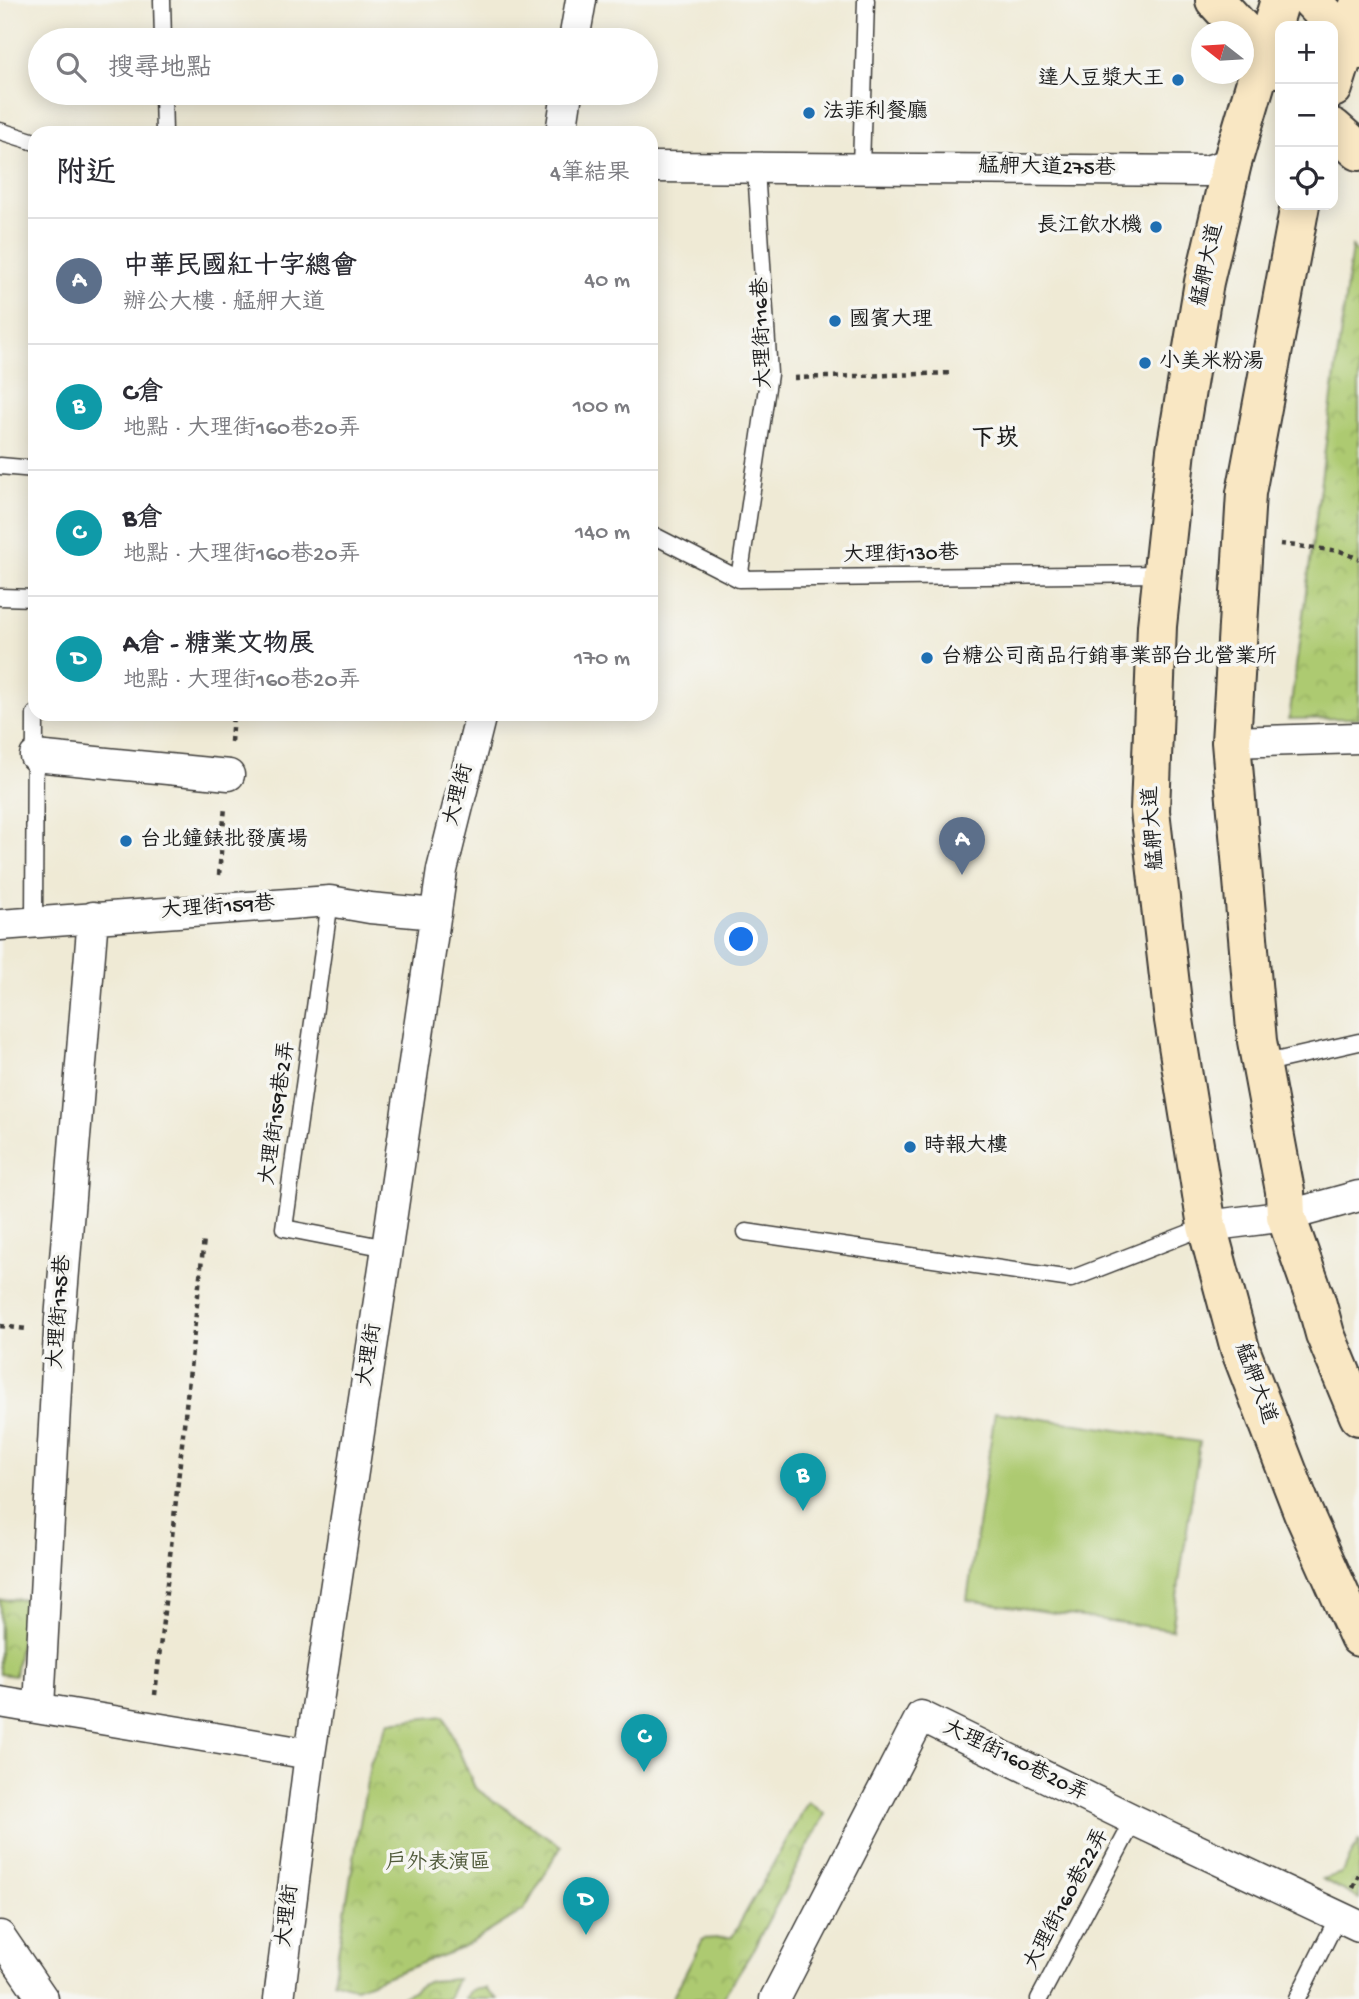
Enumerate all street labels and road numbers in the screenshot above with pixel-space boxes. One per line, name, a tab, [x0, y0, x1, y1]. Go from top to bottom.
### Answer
street label: 艋舺大道275巷	[978, 153, 1116, 183]
street label: 艋舺大道	[1186, 221, 1230, 309]
street label: 大理街116巷	[748, 277, 778, 389]
street label: 大理街130巷	[843, 540, 959, 570]
street label: 大理街	[439, 761, 480, 829]
street label: 艋舺大道	[1138, 785, 1170, 871]
street label: 大理街159巷	[160, 891, 276, 925]
street label: 大理街159巷2弄	[255, 1039, 301, 1187]
street label: 大理街175巷	[43, 1254, 77, 1370]
street label: 大理街	[353, 1322, 388, 1388]
street label: 艋舺大道	[1228, 1340, 1282, 1428]
street label: 大理街160巷20弄	[938, 1714, 1092, 1808]
street label: 大理街160巷22弄	[1018, 1824, 1116, 1975]
street label: 大理街	[272, 1883, 305, 1949]

